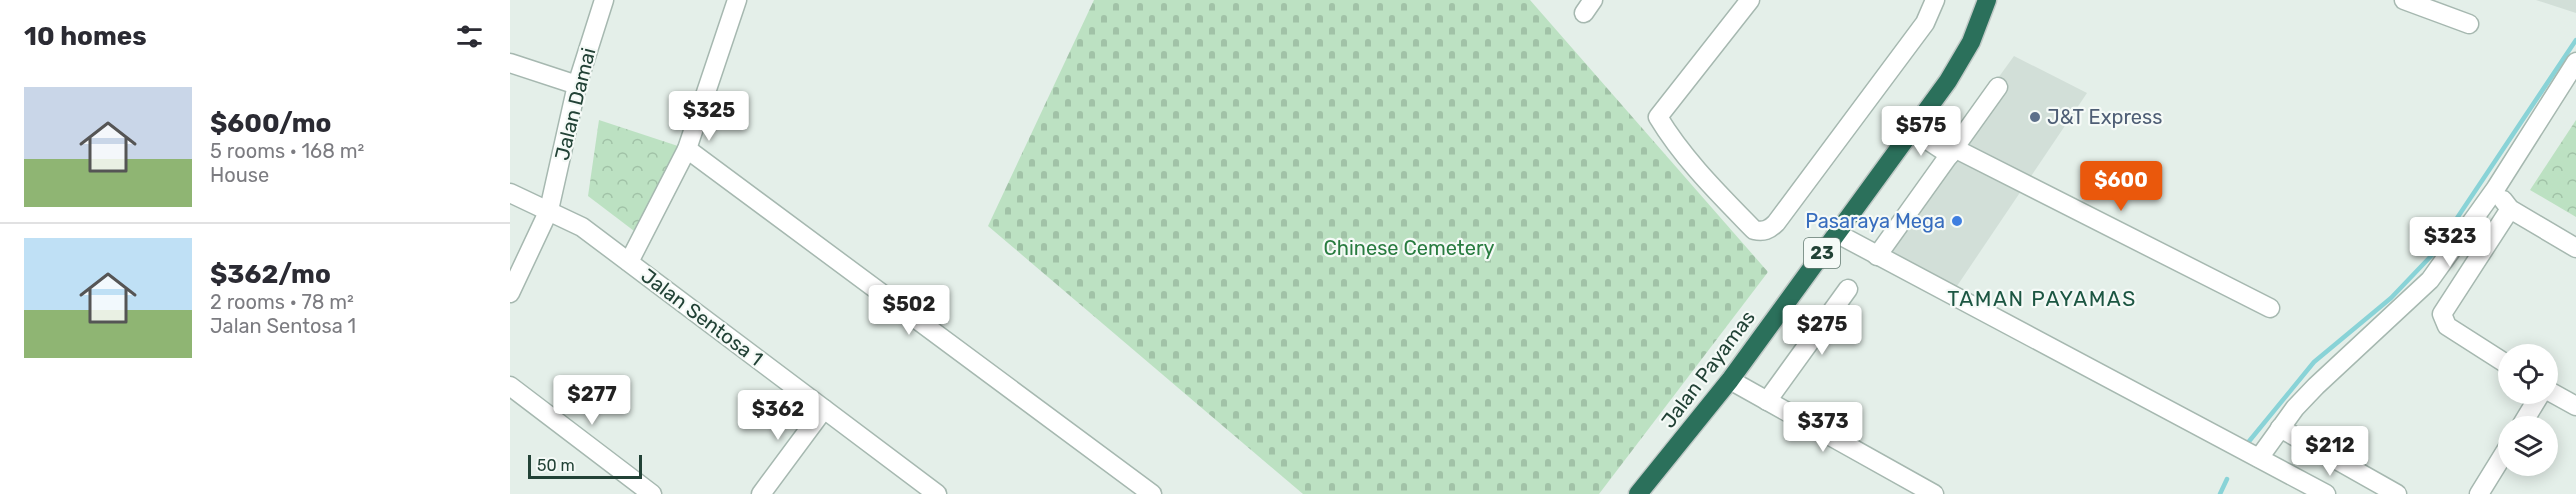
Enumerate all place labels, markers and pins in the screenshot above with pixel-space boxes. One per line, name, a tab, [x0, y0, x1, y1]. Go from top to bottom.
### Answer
pin: $325	[673, 91, 745, 142]
place label: J&T Express	[2047, 105, 2162, 129]
pin: $575	[1885, 106, 1957, 157]
marker: J&T Express	[2028, 110, 2042, 124]
pin: $600	[2085, 161, 2157, 212]
place label: Pasaraya Mega	[1805, 209, 1945, 233]
marker: Pasaraya Mega	[1950, 214, 1964, 228]
pin: $323	[2414, 217, 2486, 268]
pin: $502	[873, 285, 945, 336]
pin: $275	[1786, 305, 1858, 356]
pin: $277	[556, 375, 628, 426]
pin: $362	[742, 390, 814, 441]
pin: $373	[1787, 402, 1859, 453]
pin: $212	[2294, 426, 2366, 477]

